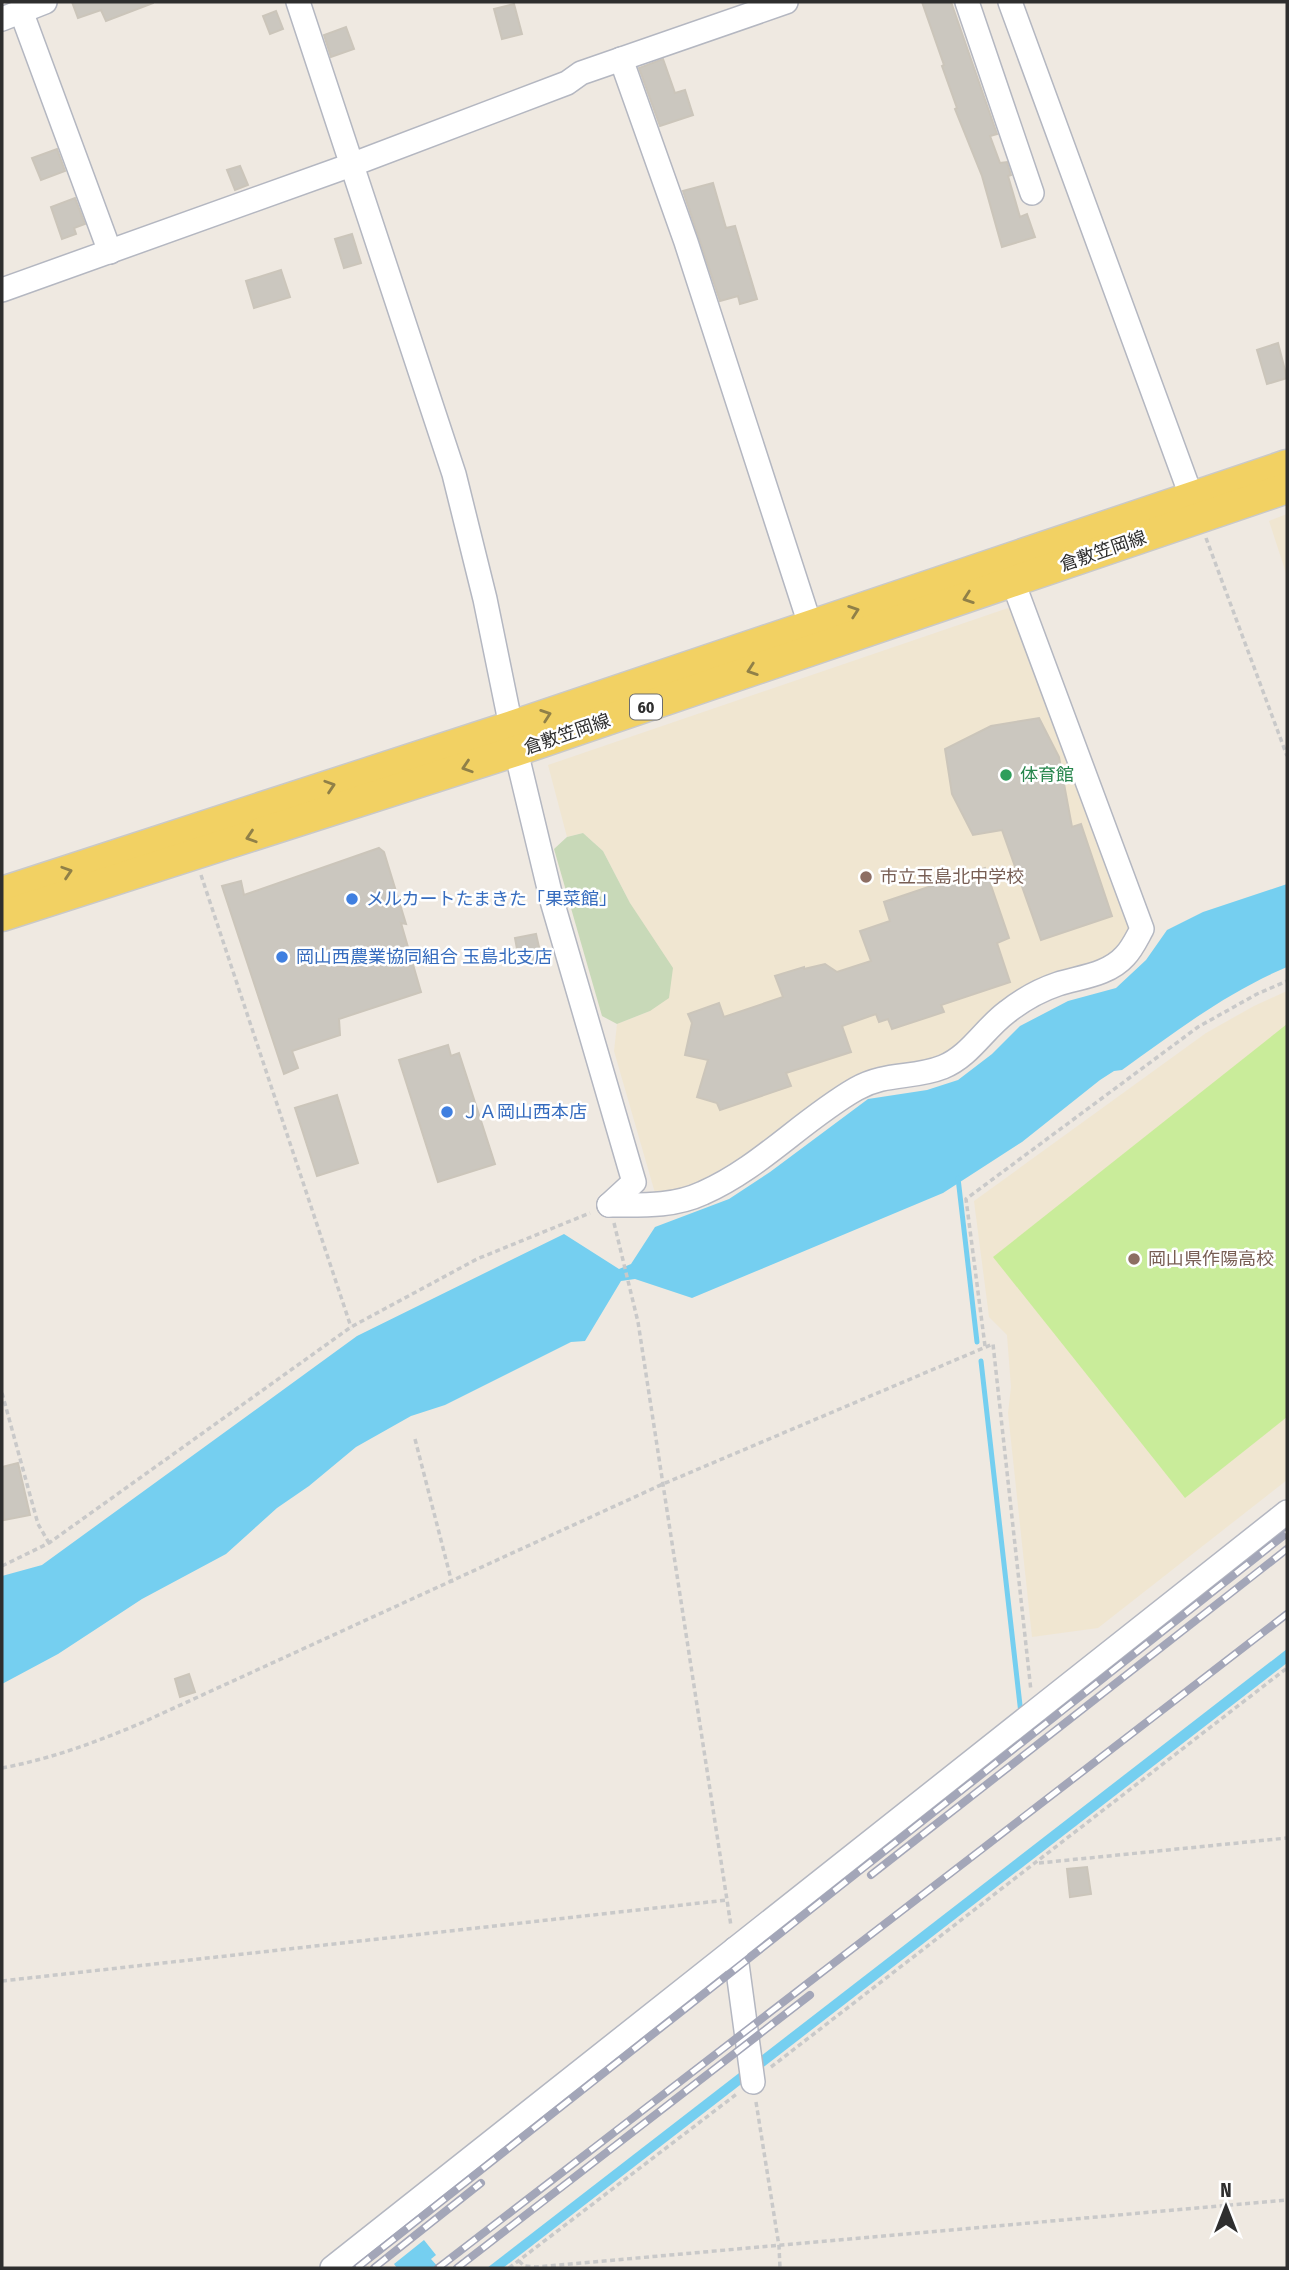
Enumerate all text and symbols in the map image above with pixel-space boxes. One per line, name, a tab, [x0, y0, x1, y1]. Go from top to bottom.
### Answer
street label: 倉敷笠岡線	[1057, 526, 1149, 576]
one-way arrow	[962, 589, 974, 604]
one-way arrow	[848, 605, 860, 619]
one-way arrow	[747, 662, 759, 677]
road number: 60	[630, 694, 662, 720]
street label: 倉敷笠岡線	[521, 709, 613, 759]
one-way arrow	[539, 709, 551, 723]
one-way arrow	[461, 759, 474, 773]
place label: 体育館	[1020, 764, 1074, 786]
marker: 体育館	[998, 767, 1014, 783]
one-way arrow	[323, 780, 335, 794]
one-way arrow	[245, 828, 257, 843]
one-way arrow	[60, 865, 72, 880]
place label: 市立玉島北中学校	[880, 866, 1024, 888]
marker: 市立玉島北中学校	[858, 869, 874, 885]
place label: メルカートたまきた「果菜館」	[366, 888, 617, 910]
marker: メルカートたまきた「果菜館」	[344, 891, 360, 907]
place label: 岡山西農業協同組合 玉島北支店	[296, 946, 552, 968]
marker: 岡山西農業協同組合 玉島北支店	[274, 949, 290, 965]
place label: ＪＡ岡山西本店	[461, 1101, 587, 1123]
marker: ＪＡ岡山西本店	[439, 1104, 455, 1120]
place label: 岡山県作陽高校	[1148, 1248, 1274, 1270]
marker: 岡山県作陽高校	[1126, 1251, 1142, 1267]
north arrow	[1191, 2172, 1261, 2242]
text: N	[1220, 2179, 1232, 2202]

